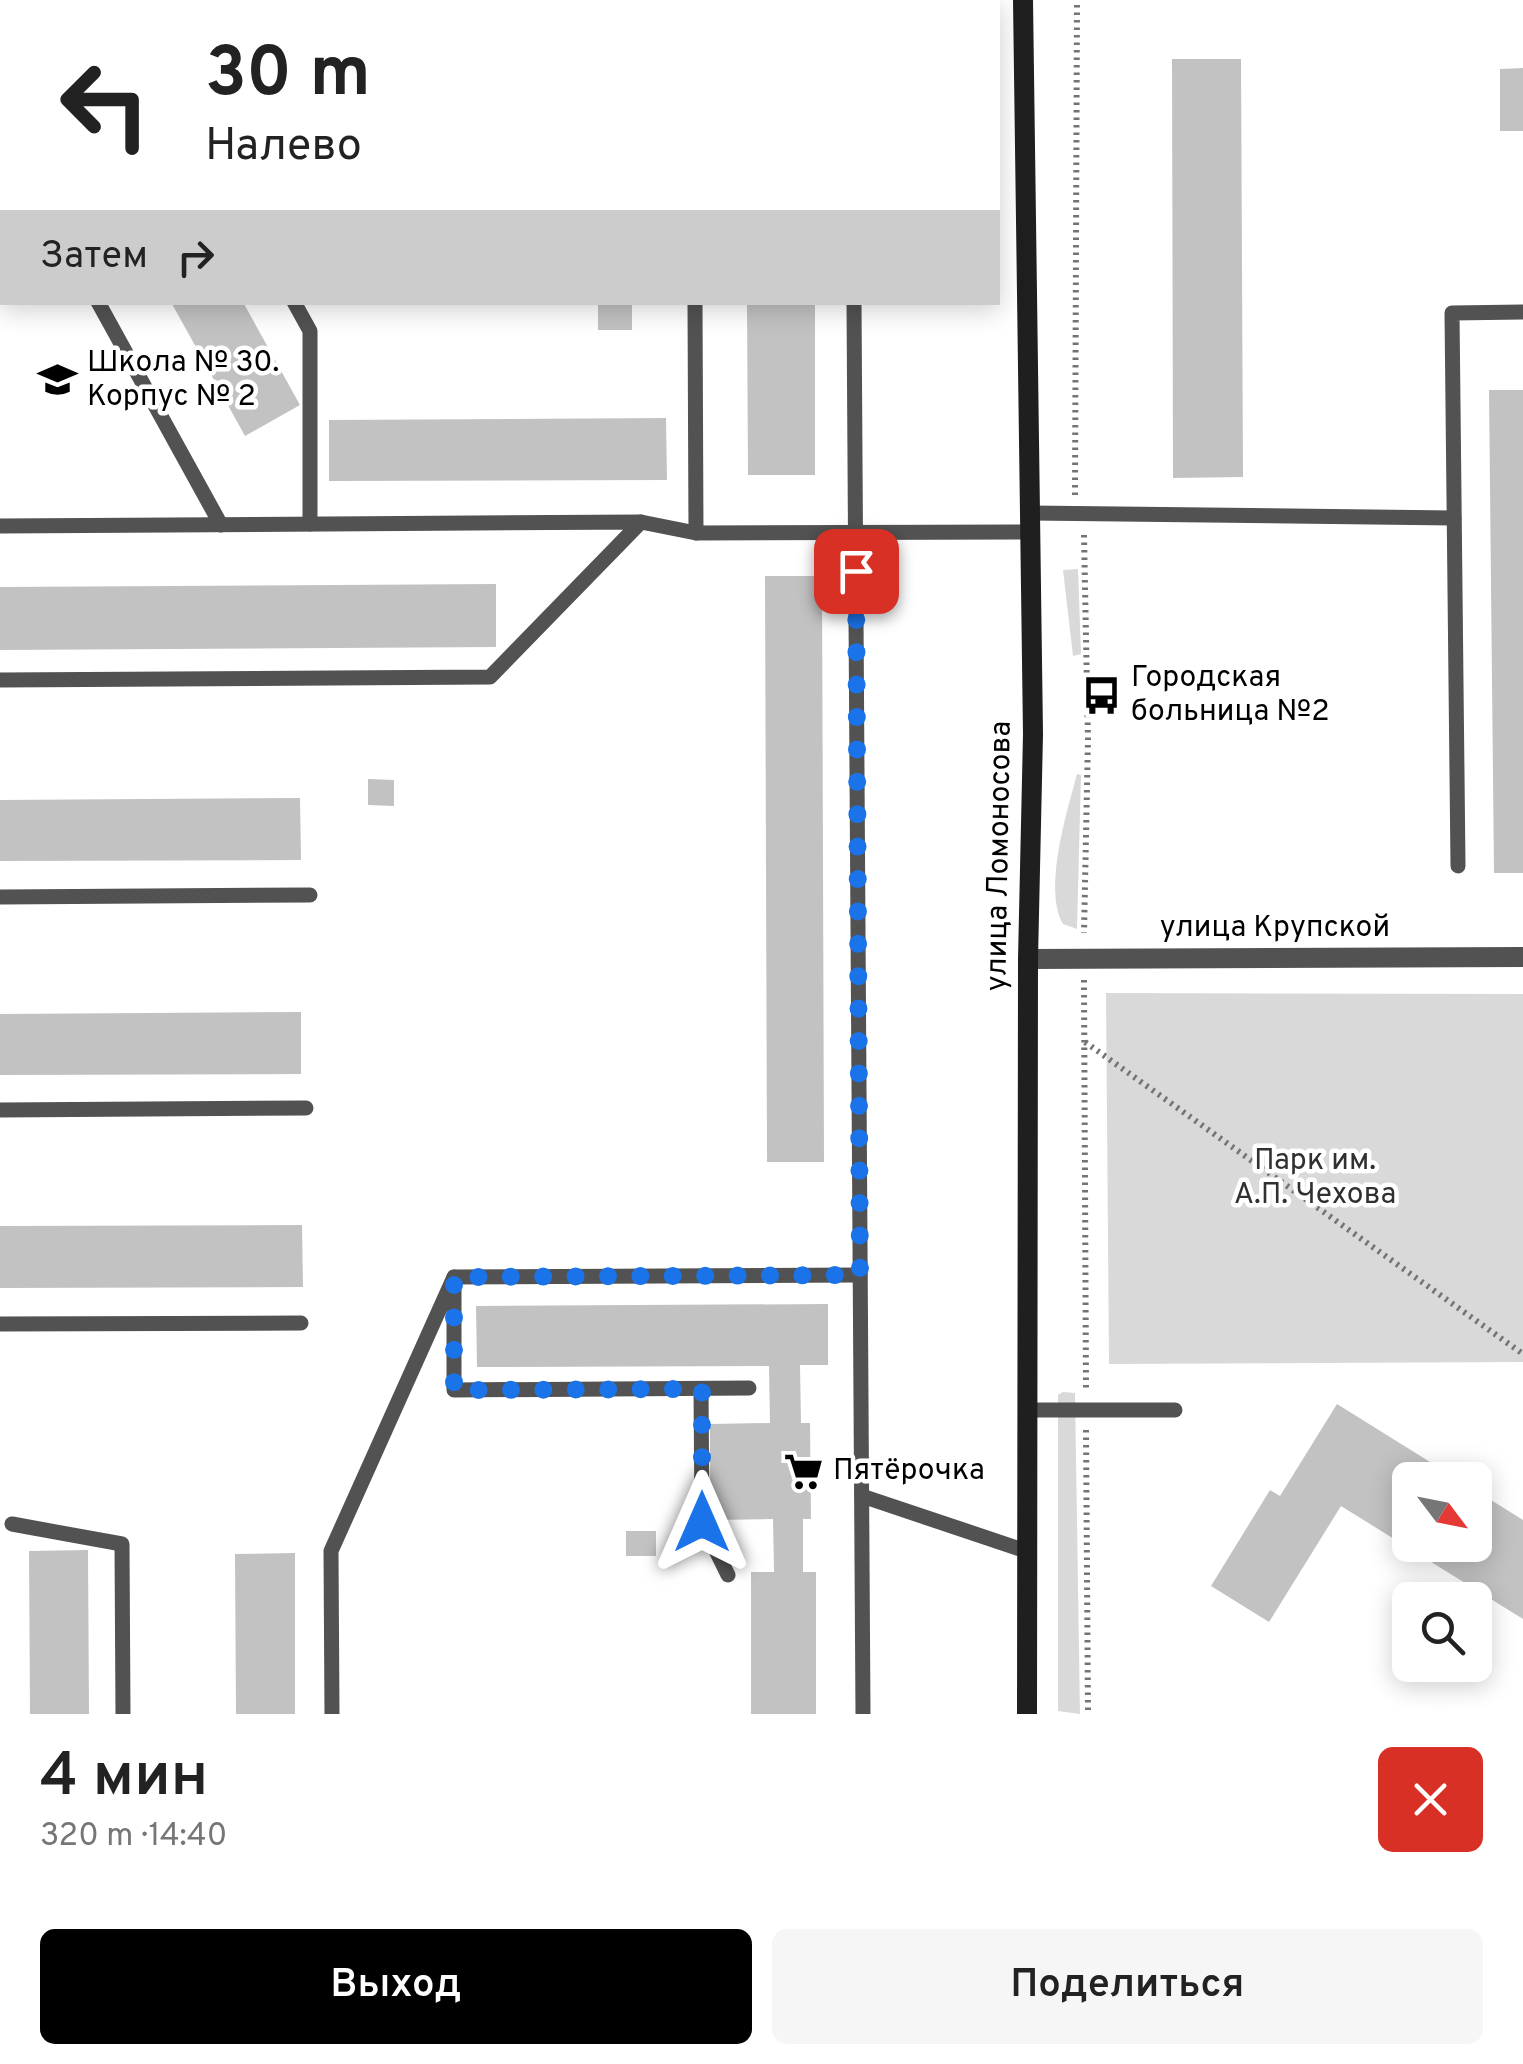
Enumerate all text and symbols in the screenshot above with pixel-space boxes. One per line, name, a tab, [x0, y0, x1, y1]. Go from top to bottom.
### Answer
text: 30 m	[205, 32, 371, 121]
icon: left	[40, 40, 170, 170]
text: Налево	[205, 119, 362, 176]
icon: right	[168, 230, 223, 285]
text: Затем	[40, 233, 148, 282]
place label: Школа № 30. Корпус № 2	[87, 345, 279, 416]
school or university icon: Школа № 30. Корпус № 2	[36, 359, 78, 401]
pin	[814, 529, 899, 614]
icon: arrive	[829, 544, 884, 599]
place label: Городская больница №2	[1131, 660, 1330, 731]
bus stop icon: Городская больница №2	[1080, 674, 1122, 716]
street label: улица Ломоносова	[979, 720, 1021, 992]
street label: улица Крупской	[1160, 910, 1390, 947]
park label: Парк им. А.П. Чехова	[1234, 1143, 1396, 1214]
supermarket icon: Пятёрочка	[782, 1450, 824, 1492]
place label: Пятёрочка	[833, 1453, 985, 1490]
north arrow	[1392, 1462, 1492, 1562]
map controls	[1392, 1462, 1492, 1682]
position arrow	[650, 1470, 754, 1574]
button: search	[1392, 1582, 1492, 1682]
text: 4 мин	[40, 1741, 208, 1817]
button: close	[1378, 1747, 1483, 1852]
text: 320 m · 14:40	[40, 1817, 227, 1857]
button: Выход	[40, 1929, 752, 2044]
button: Поделиться	[772, 1929, 1483, 2044]

